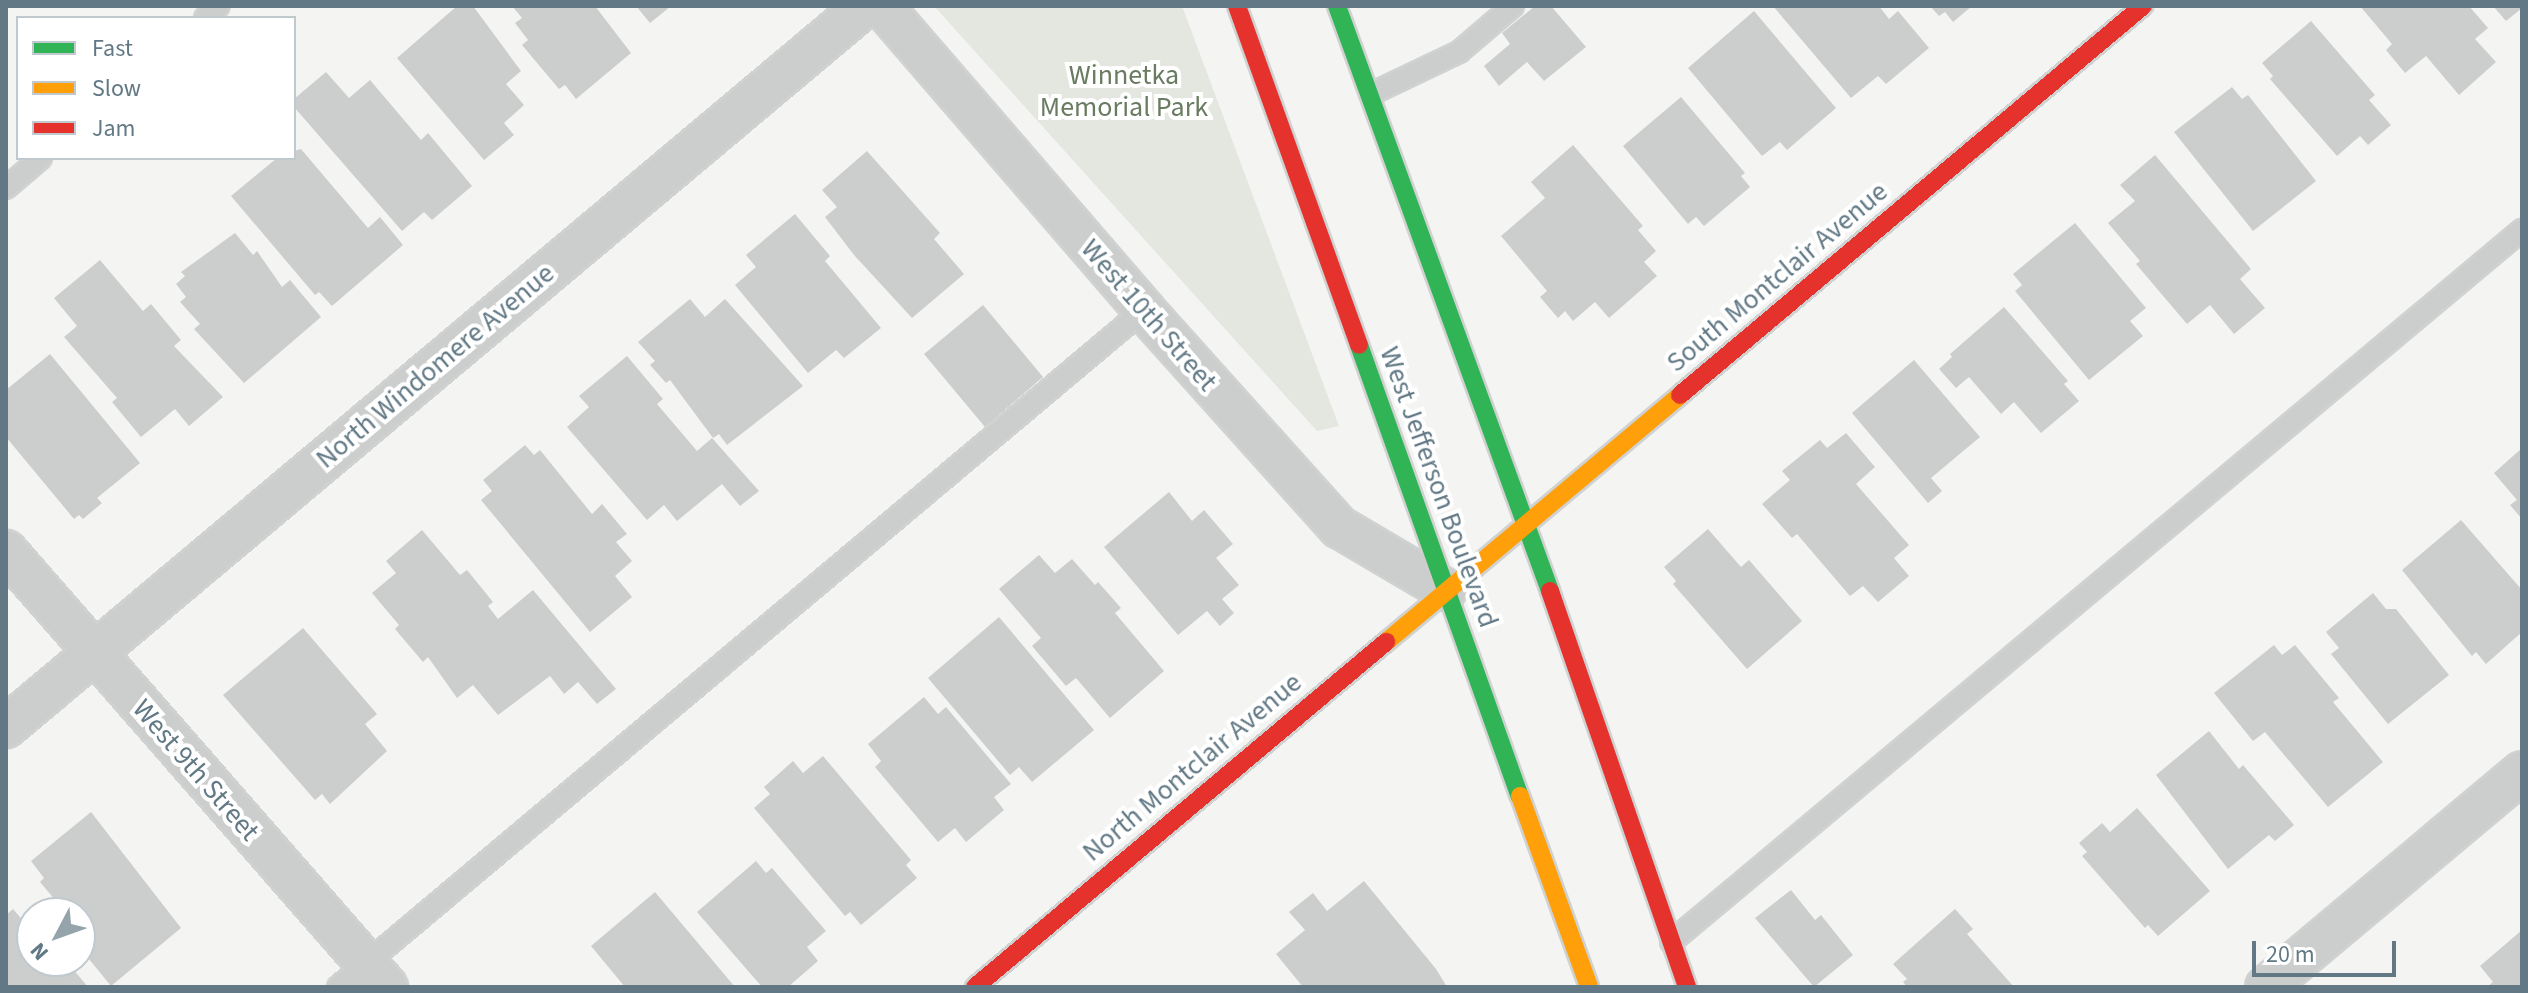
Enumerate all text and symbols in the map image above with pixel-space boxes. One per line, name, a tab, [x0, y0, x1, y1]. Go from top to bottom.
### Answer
legend	[16, 16, 296, 160]
text: Fast	[92, 31, 133, 66]
park label: Winnetka Memorial Park	[1040, 58, 1208, 124]
text: Slow	[92, 71, 141, 106]
text: Jam	[92, 111, 136, 146]
street label: South Montclair Avenue	[1660, 175, 1894, 379]
street label: West 10th Street	[1074, 232, 1224, 398]
street label: North Windomere Avenue	[309, 257, 561, 475]
street label: West Jefferson Boulevard	[1373, 342, 1505, 632]
street label: North Montclair Avenue	[1076, 666, 1308, 868]
street label: West 9th Street	[125, 692, 267, 848]
north arrow	[16, 897, 96, 977]
scale bar	[2256, 925, 2400, 975]
text: N	[23, 935, 56, 967]
text: 20 m	[2266, 937, 2315, 972]

